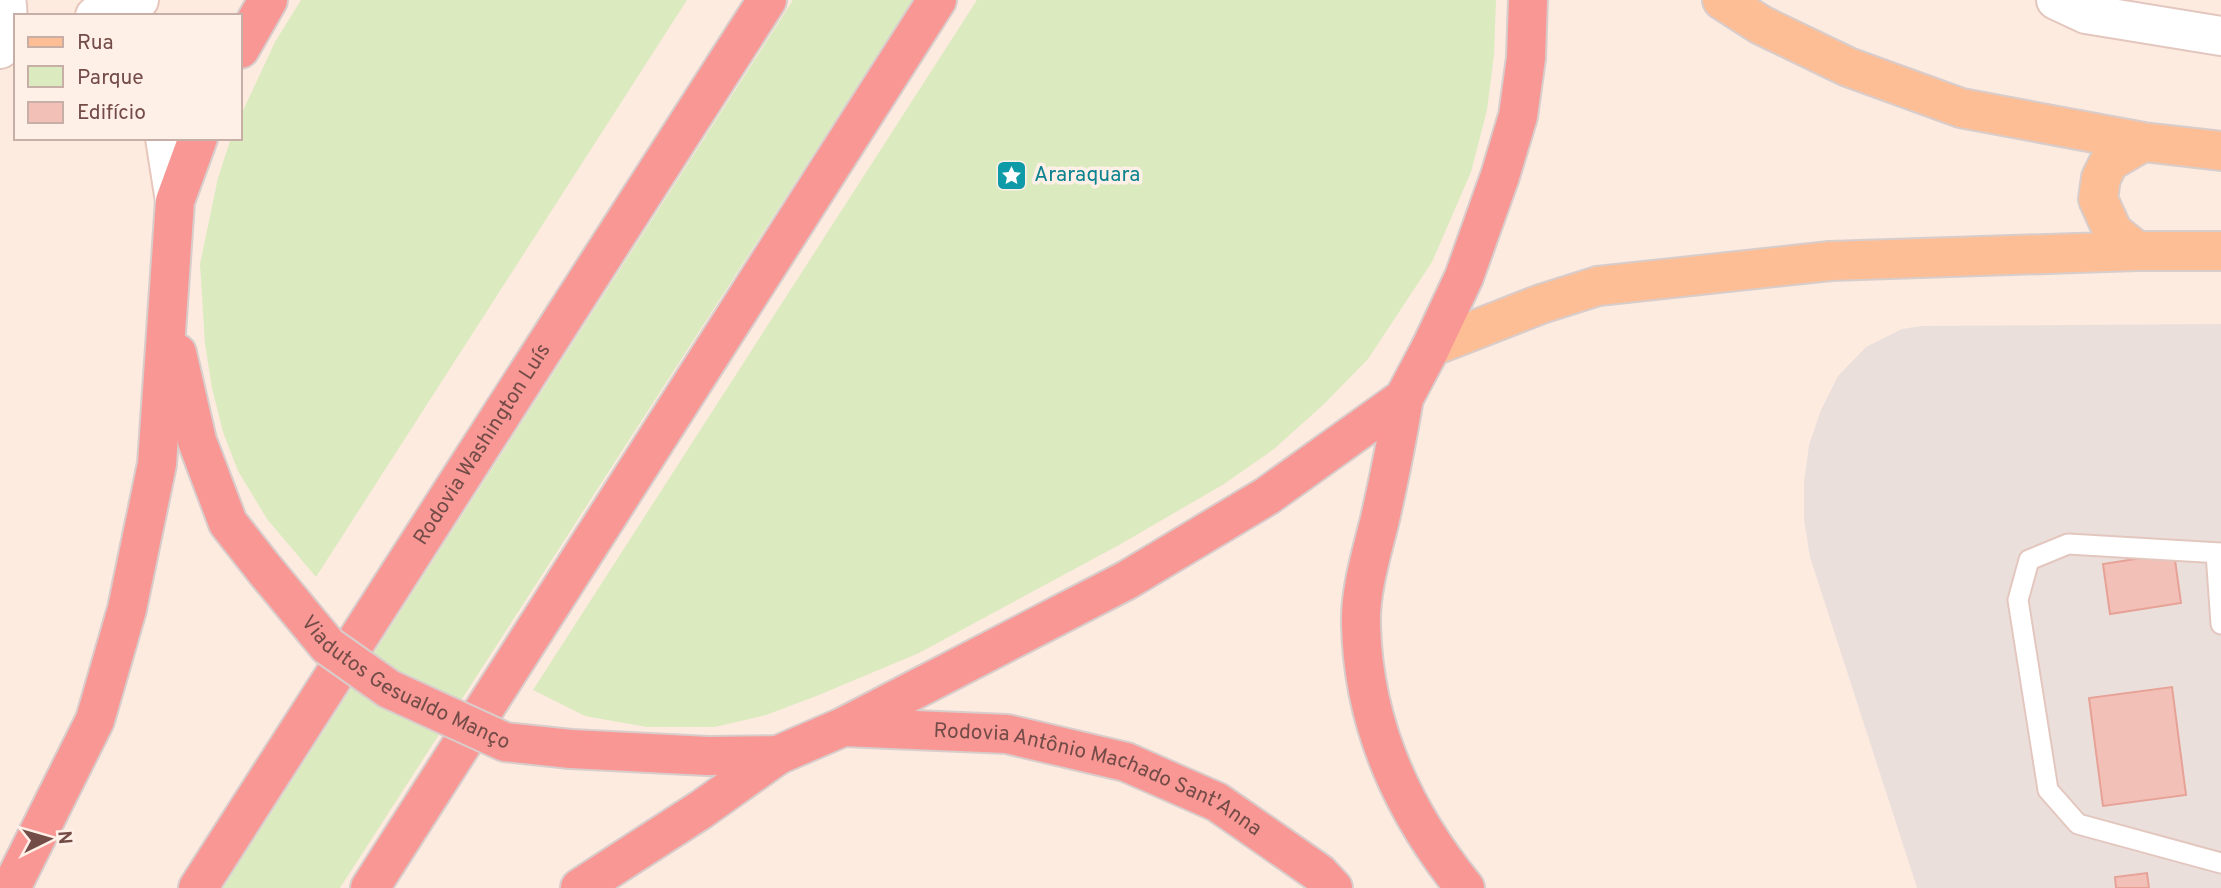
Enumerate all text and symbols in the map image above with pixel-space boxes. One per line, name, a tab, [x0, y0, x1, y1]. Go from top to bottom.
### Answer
legend	[14, 14, 242, 140]
text: Rua	[77, 30, 114, 57]
text: Parque	[77, 65, 144, 92]
text: Edifício	[77, 100, 146, 127]
place icon: Araraquara	[994, 158, 1028, 192]
place label: Araraquara	[1034, 162, 1140, 189]
street label: Rodovia Washington Luís	[408, 338, 557, 550]
street label: Viadutos Gesualdo Manço	[295, 610, 515, 756]
street label: Rodovia Antônio Machado Sant'Anna	[933, 717, 1267, 843]
north arrow	[14, 804, 84, 874]
text: N	[51, 830, 76, 846]

